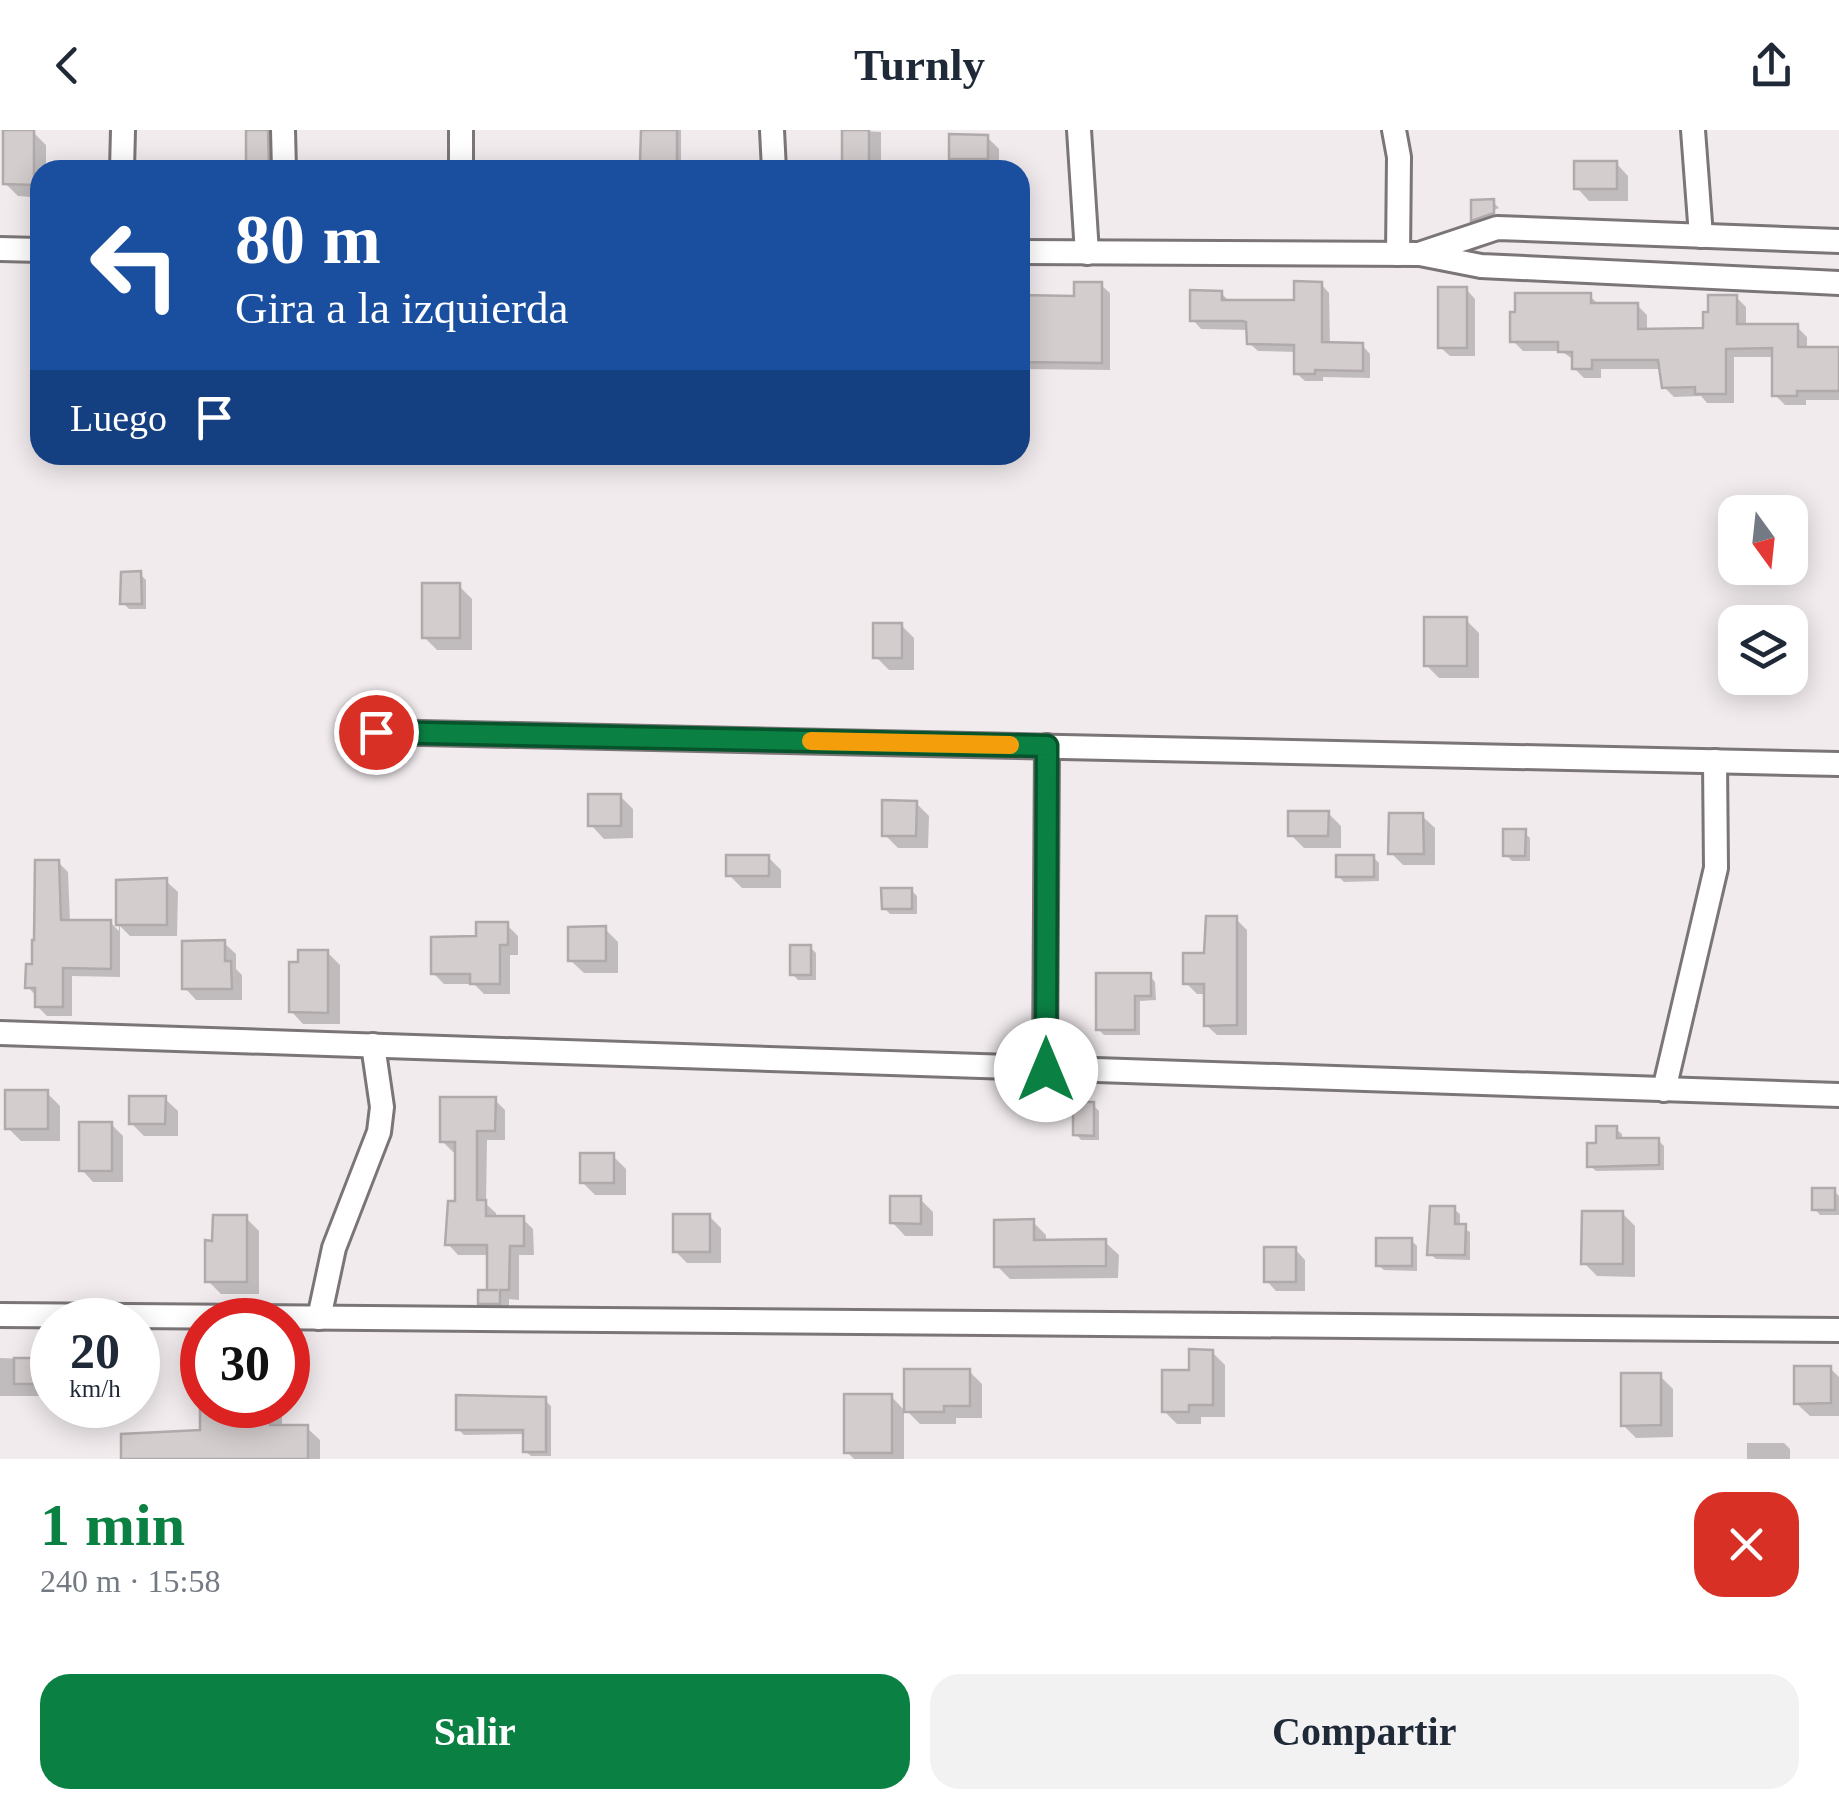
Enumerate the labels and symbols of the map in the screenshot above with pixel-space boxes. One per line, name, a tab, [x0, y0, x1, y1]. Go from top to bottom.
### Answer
north arrow	[1718, 495, 1808, 585]
pin	[334, 690, 419, 775]
position arrow	[994, 1018, 1098, 1122]
speed limit sign: 30	[180, 1298, 310, 1428]

